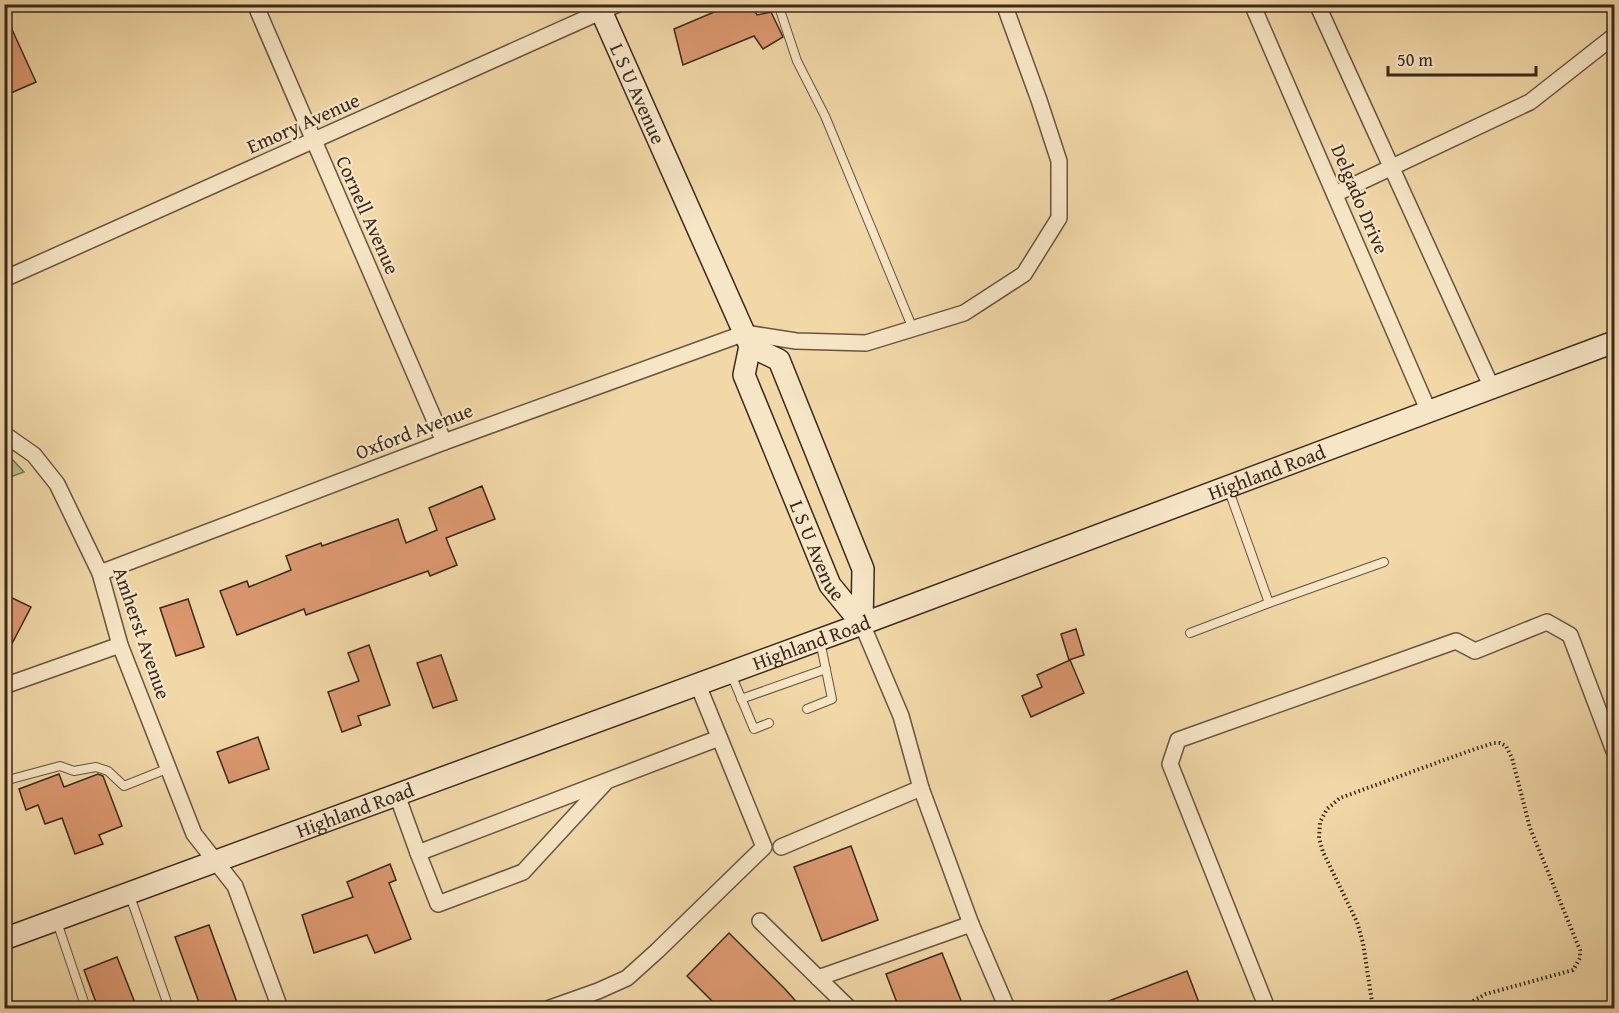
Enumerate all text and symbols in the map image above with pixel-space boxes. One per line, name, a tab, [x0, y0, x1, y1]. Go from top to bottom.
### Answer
street label: L S U Avenue	[603, 38, 673, 148]
scale bar	[1388, 39, 1536, 77]
text: 50 m	[1397, 46, 1433, 73]
street label: Emory Avenue	[242, 85, 364, 160]
street label: Delgado Drive	[1324, 139, 1397, 258]
street label: Cornell Avenue	[329, 151, 408, 279]
street label: Oxford Avenue	[351, 395, 477, 466]
street label: Highland Road	[1203, 436, 1329, 507]
street label: L S U Avenue	[783, 496, 852, 607]
street label: Amherst Avenue	[106, 563, 179, 703]
street label: Highland Road	[748, 607, 874, 677]
street label: Highland Road	[292, 775, 418, 845]

